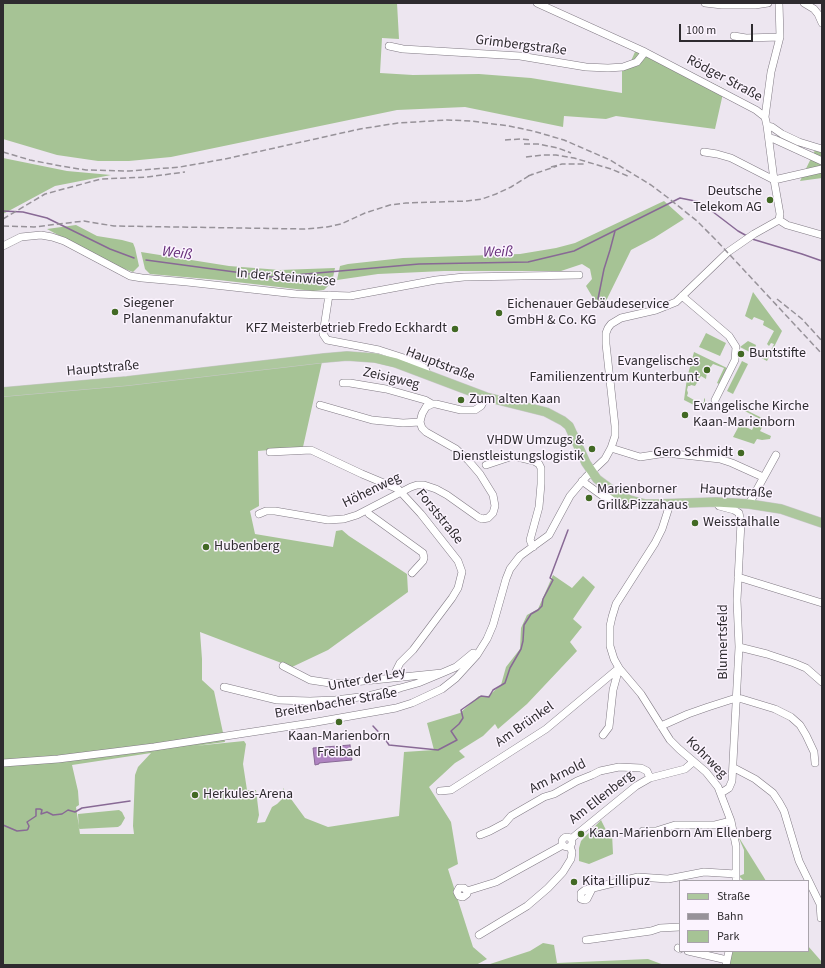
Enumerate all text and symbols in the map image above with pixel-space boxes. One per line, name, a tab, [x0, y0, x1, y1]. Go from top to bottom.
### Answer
scale bar	[681, 16, 755, 42]
text: 100 m	[686, 22, 716, 39]
street label: Grimbergstraße	[474, 32, 568, 60]
street label: Rödger Straße	[683, 52, 765, 106]
place label: Deutsche Telekom AG	[693, 184, 762, 216]
marker: Deutsche Telekom AG	[765, 195, 775, 205]
water label: Weiß	[161, 243, 193, 265]
water label: Weiß	[483, 244, 513, 262]
street label: In der Steinwiese	[236, 265, 336, 291]
place label: Siegener Planenmanufaktur	[123, 296, 232, 328]
place label: Eichenauer Gebäudeservice GmbH & Co. KG	[507, 297, 669, 330]
marker: Siegener Planenmanufaktur	[110, 307, 120, 317]
marker: Eichenauer Gebäudeservice GmbH & Co. KG	[494, 308, 504, 318]
place label: KFZ Meisterbetrieb Fredo Eckhardt	[246, 321, 447, 337]
marker: KFZ Meisterbetrieb Fredo Eckhardt	[450, 324, 460, 334]
street label: Hauptstraße	[403, 344, 477, 386]
place label: Buntstifte	[749, 346, 806, 362]
marker: Buntstifte	[736, 349, 746, 359]
place label: Evangelisches Familienzentrum Kunterbunt	[530, 354, 699, 386]
street label: Hauptstraße	[66, 357, 140, 381]
street label: Zeisigweg	[361, 364, 421, 394]
marker: Evangelisches Familienzentrum Kunterbunt	[702, 365, 712, 375]
place label: Zum alten Kaan	[469, 392, 561, 408]
marker: Zum alten Kaan	[456, 395, 466, 405]
place label: Evangelische Kirche Kaan-Marienborn	[693, 399, 809, 432]
marker: Evangelische Kirche Kaan-Marienborn	[680, 410, 690, 420]
place label: VHDW Umzugs & Dienstleistungslogistik	[452, 433, 584, 466]
marker: VHDW Umzugs & Dienstleistungslogistik	[587, 444, 597, 454]
place label: Gero Schmidt	[653, 445, 733, 461]
marker: Gero Schmidt	[736, 448, 746, 458]
street label: Höhenweg	[340, 470, 404, 512]
street label: Hauptstraße	[699, 481, 773, 503]
place label: Marienborner Grill&Pizzahaus	[597, 482, 688, 514]
street label: Forststraße	[412, 486, 466, 548]
marker: Marienborner Grill&Pizzahaus	[584, 493, 594, 503]
place label: Weisstalhalle	[703, 515, 780, 531]
marker: Weisstalhalle	[690, 518, 700, 528]
place label: Hubenberg	[214, 539, 280, 555]
marker: Hubenberg	[201, 542, 211, 552]
street label: Blumertsfeld	[716, 604, 732, 680]
street label: Unter der Ley	[327, 664, 407, 696]
street label: Breitenbacher Straße	[273, 685, 399, 723]
street label: Am Brünkel	[493, 699, 557, 751]
marker: Kaan-Marienborn Freibad	[334, 717, 344, 727]
place label: Kaan-Marienborn Freibad	[288, 729, 390, 762]
street label: Kohrweg	[682, 734, 730, 782]
street label: Am Arnold	[527, 756, 589, 798]
street label: Am Ellenberg	[566, 767, 638, 829]
place label: Herkules-Arena	[203, 787, 293, 803]
marker: Herkules-Arena	[190, 790, 200, 800]
place label: Kaan-Marienborn Am Ellenberg	[589, 826, 772, 842]
marker: Kaan-Marienborn Am Ellenberg	[576, 829, 586, 839]
place label: Kita Lillipuz	[582, 874, 650, 890]
marker: Kita Lillipuz	[569, 877, 579, 887]
legend	[679, 880, 809, 952]
text: Straße	[717, 888, 750, 905]
text: Bahn	[717, 908, 743, 925]
text: Park	[717, 928, 739, 945]

